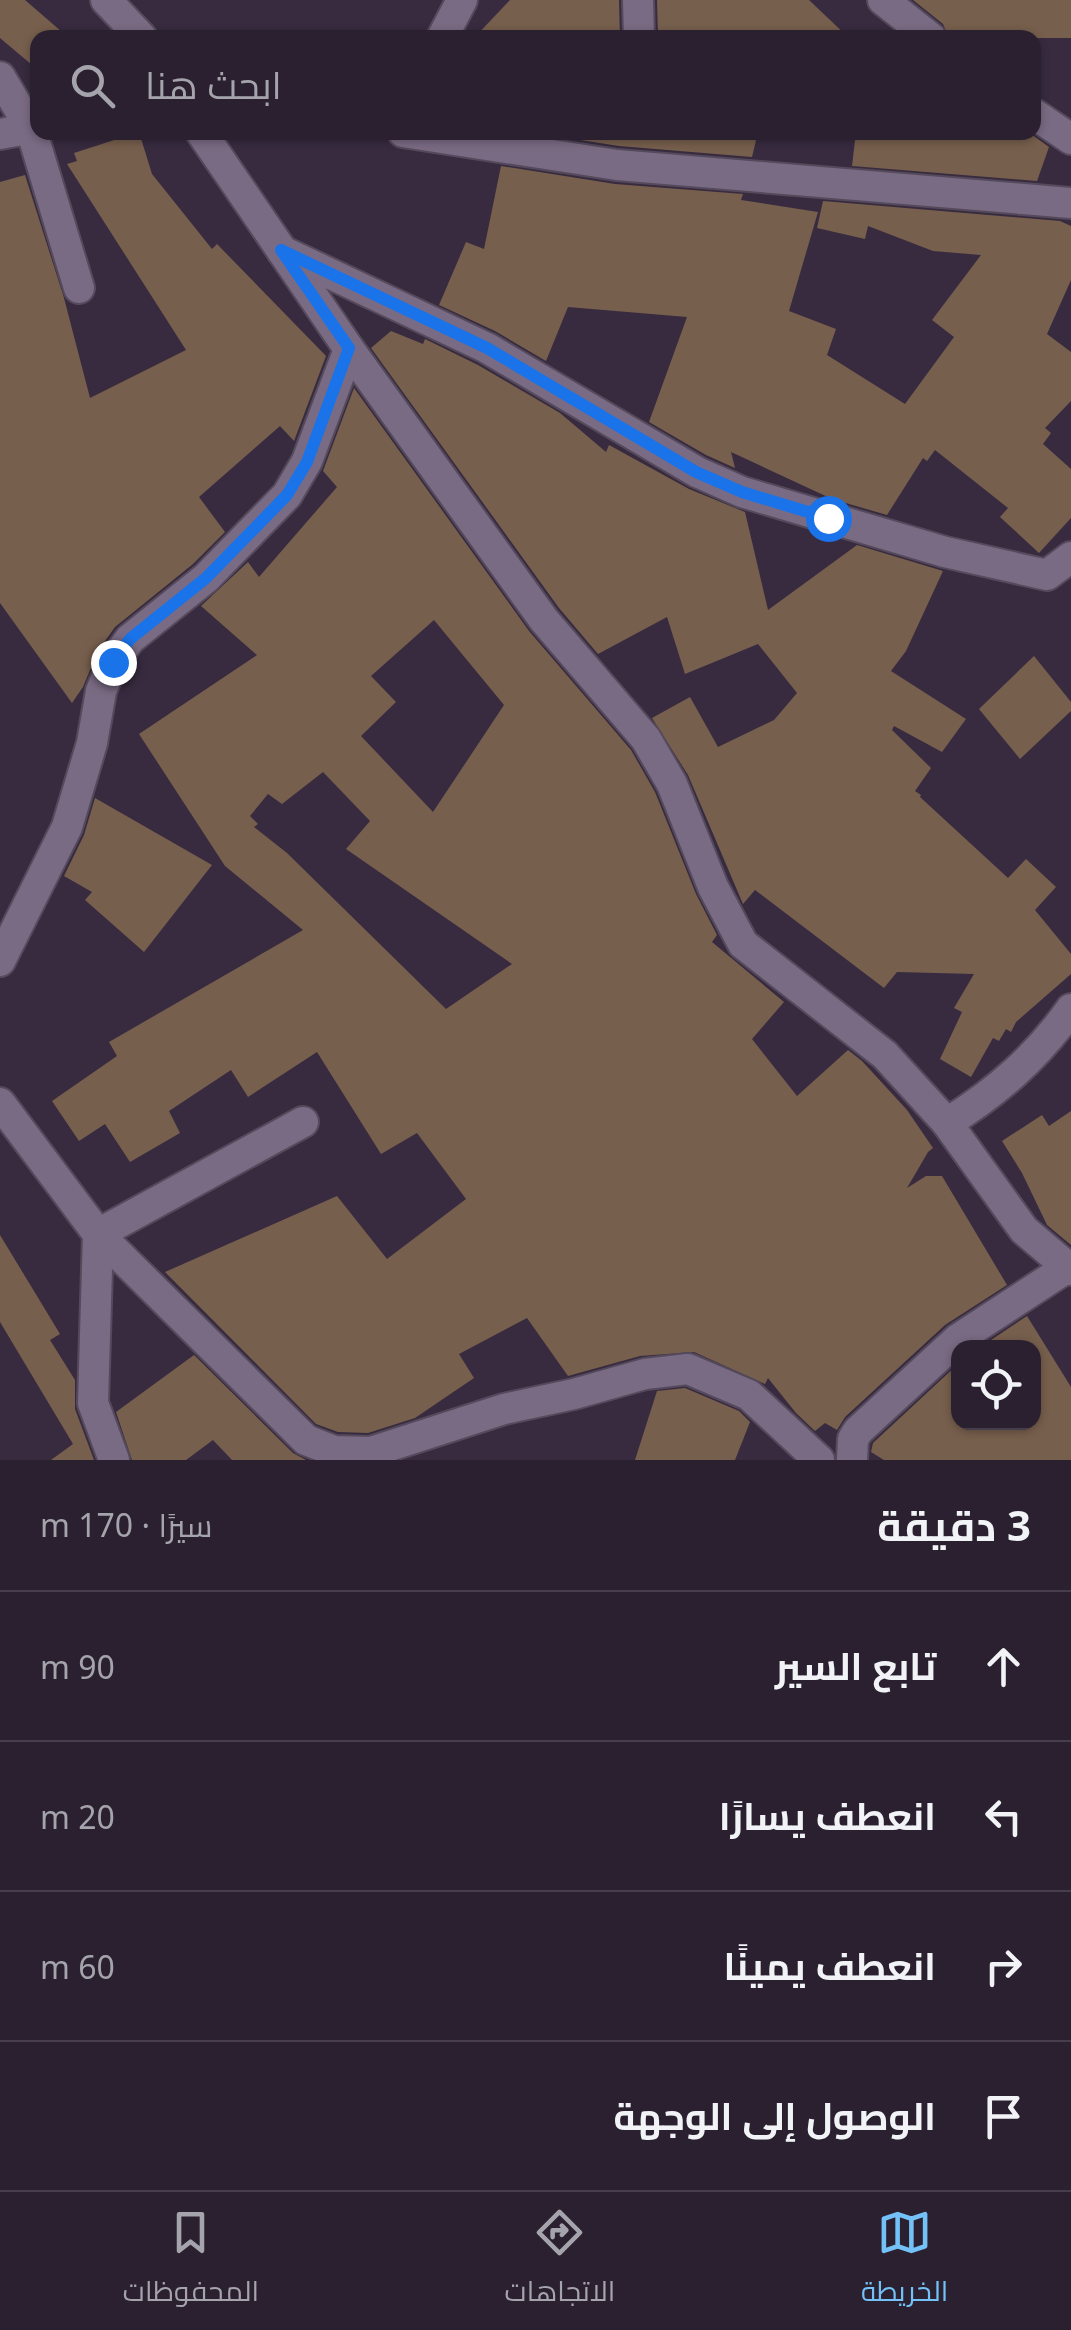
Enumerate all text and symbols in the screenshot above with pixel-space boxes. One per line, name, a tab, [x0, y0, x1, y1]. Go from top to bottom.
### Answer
search box	[30, 30, 1041, 140]
icon: search	[65, 58, 120, 113]
text: ابحث هنا	[145, 58, 282, 110]
route start	[806, 496, 852, 542]
route end	[91, 640, 137, 686]
map controls	[951, 1340, 1041, 1430]
button: locate	[951, 1340, 1041, 1430]
text: 3 دقيقة	[877, 1496, 1031, 1553]
text: سيرًا · 170 m	[40, 1503, 212, 1546]
text: تابع السير	[775, 1639, 936, 1691]
icon: ahead	[976, 1639, 1031, 1694]
text: 90 m	[40, 1645, 115, 1688]
text: انعطف يسارًا	[719, 1789, 936, 1841]
icon: left	[976, 1789, 1031, 1844]
text: 20 m	[40, 1795, 115, 1838]
text: انعطف يمينًا	[724, 1939, 936, 1991]
icon: right	[976, 1939, 1031, 1994]
text: 60 m	[40, 1945, 115, 1988]
text: الوصول إلى الوجهة	[613, 2089, 936, 2141]
icon: arrive	[976, 2089, 1031, 2144]
tab: المحفوظات	[123, 2205, 259, 2317]
tab: الاتجاهات	[505, 2205, 615, 2317]
tab: الخريطة	[861, 2205, 948, 2317]

